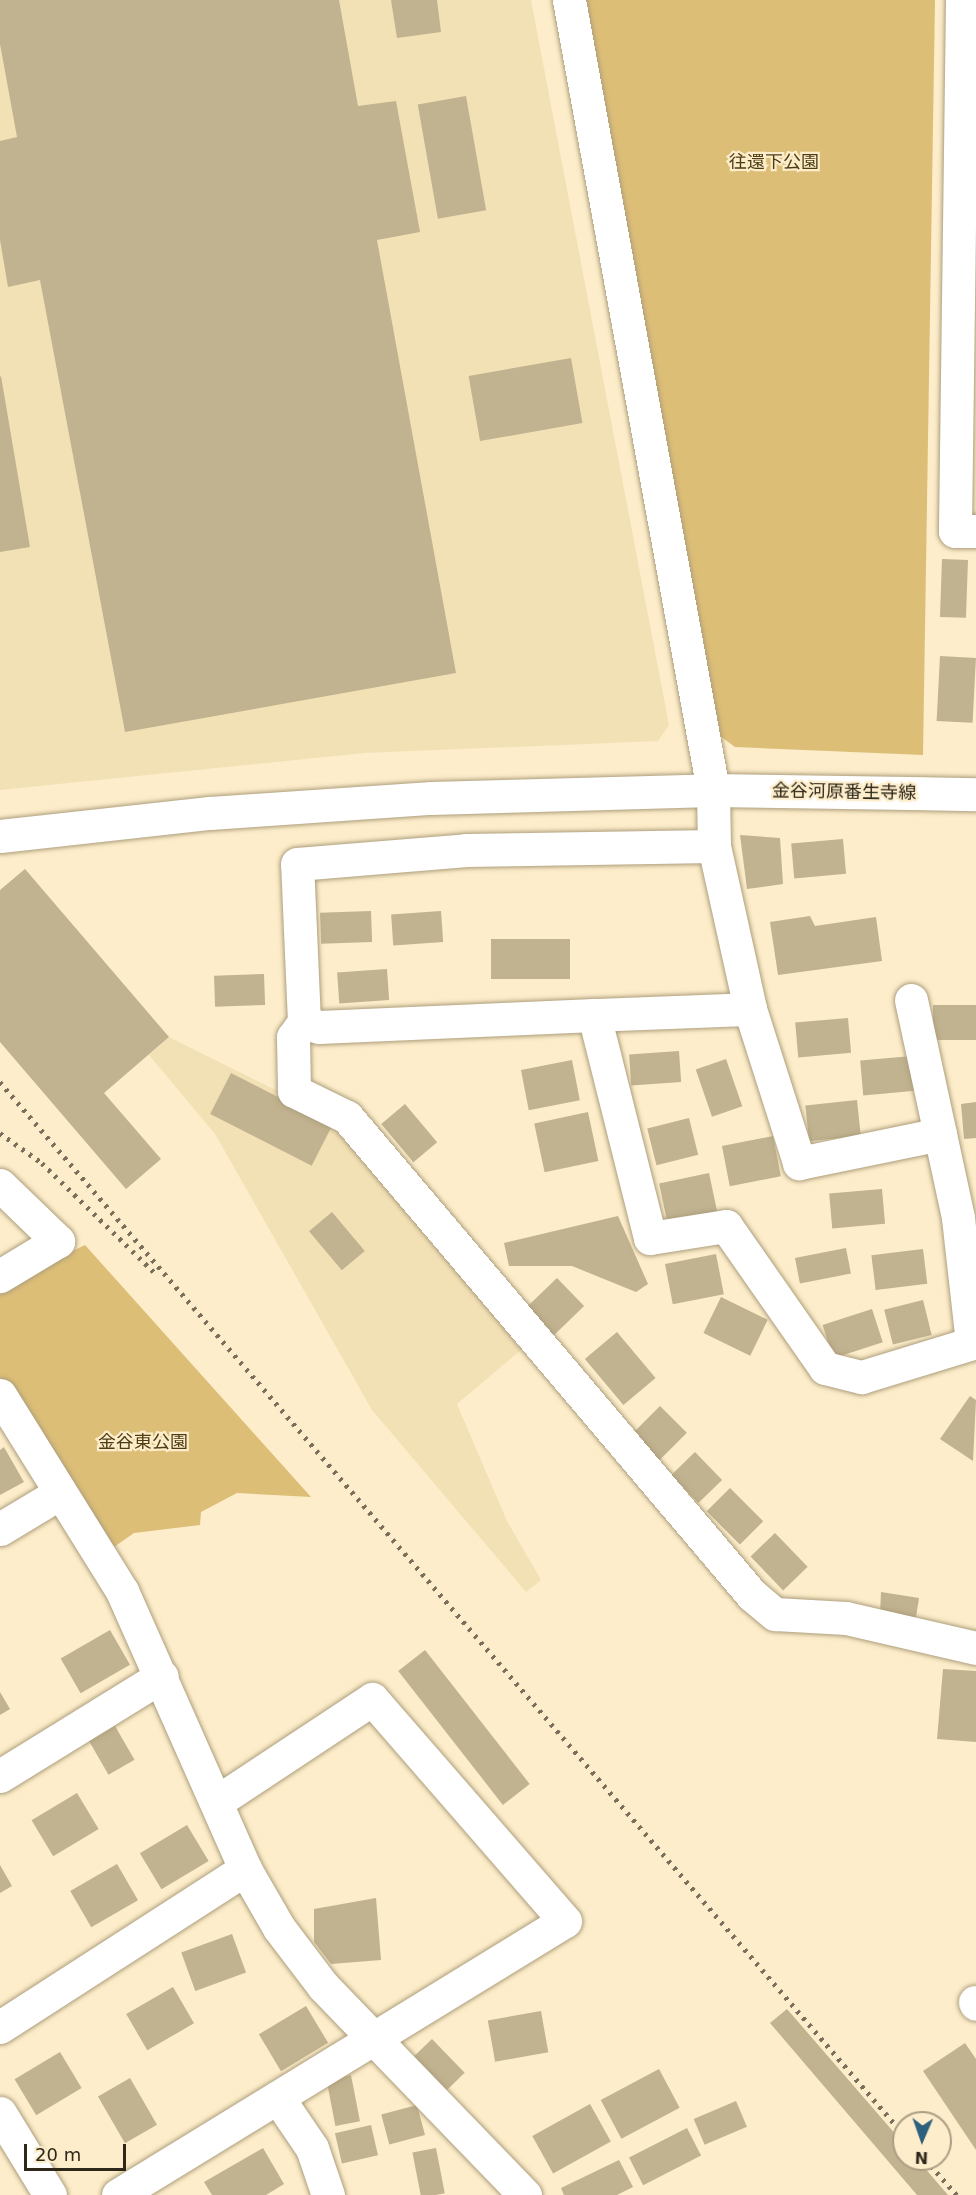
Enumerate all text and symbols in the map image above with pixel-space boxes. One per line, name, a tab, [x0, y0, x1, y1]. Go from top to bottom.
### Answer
park label: 往還下公園	[729, 151, 819, 173]
street label: 金谷河原番生寺線	[772, 780, 916, 804]
park label: 金谷東公園	[98, 1431, 188, 1453]
north arrow	[892, 2111, 952, 2171]
scale bar	[27, 2132, 129, 2170]
text: 20 m	[35, 2144, 81, 2165]
text: N	[914, 2148, 928, 2167]

